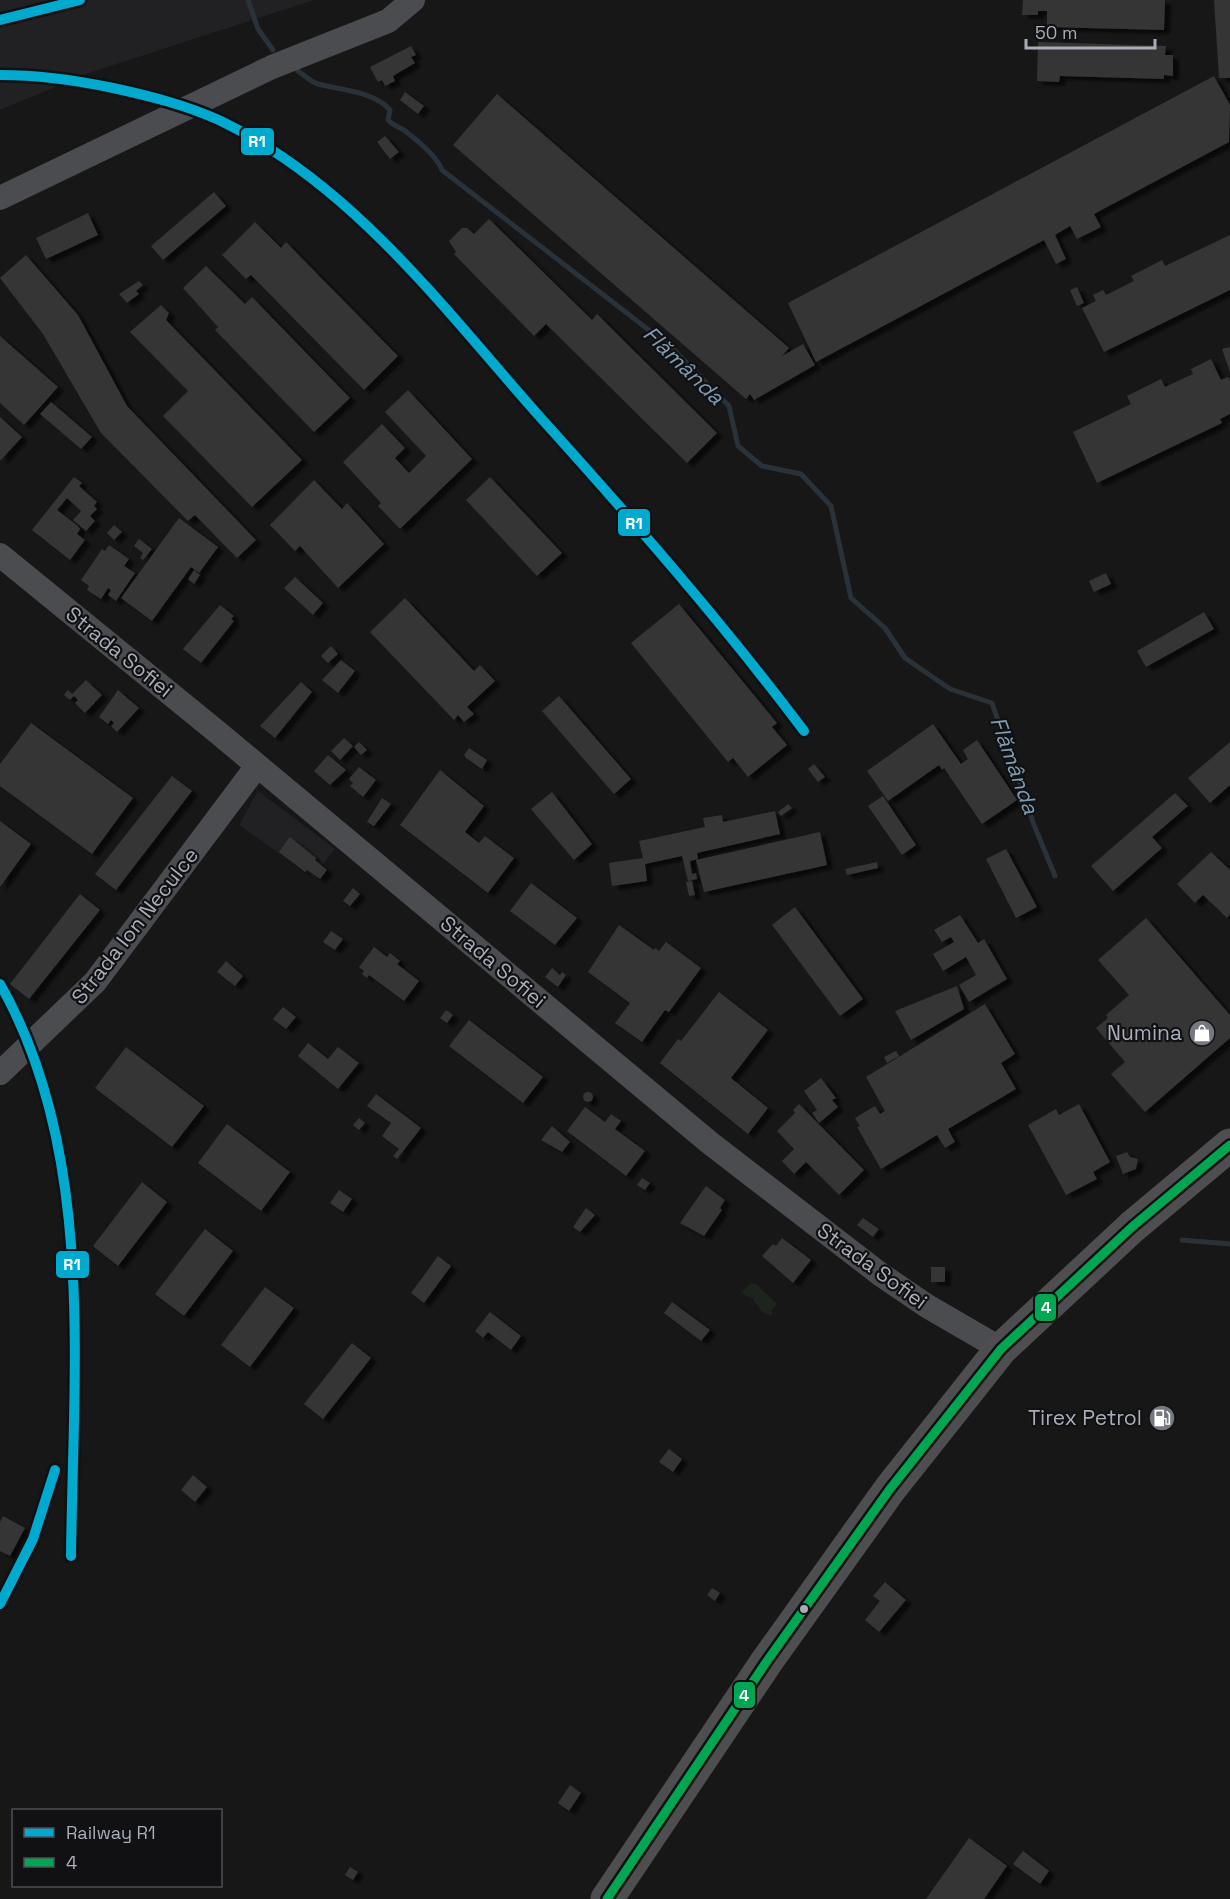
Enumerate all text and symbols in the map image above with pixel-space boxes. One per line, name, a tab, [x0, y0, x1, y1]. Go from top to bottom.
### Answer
scale bar	[1026, 12, 1155, 50]
text: 50 m	[1035, 21, 1077, 44]
line badge: R1	[240, 127, 275, 156]
text: R1	[248, 131, 266, 152]
water label: Flămânda	[638, 320, 731, 411]
line badge: R1	[617, 508, 651, 537]
text: R1	[625, 513, 643, 534]
street label: Strada Sofiei	[60, 600, 178, 703]
water label: Flămânda	[984, 712, 1046, 818]
street label: Strada Ion Neculce	[65, 842, 204, 1009]
street label: Strada Sofiei	[435, 910, 552, 1014]
shop icon: Numina	[1187, 1018, 1217, 1048]
place label: Numina	[1107, 1019, 1182, 1046]
street label: Strada Sofiei	[812, 1217, 933, 1315]
line badge: R1	[55, 1250, 90, 1279]
text: R1	[63, 1254, 81, 1275]
line badge: 4	[1034, 1293, 1057, 1322]
text: 4	[1041, 1297, 1051, 1318]
fuel station icon: Tirex Petrol	[1147, 1403, 1177, 1433]
place label: Tirex Petrol	[1028, 1404, 1142, 1431]
unlabelled marker	[798, 1603, 810, 1615]
line badge: 4	[733, 1681, 756, 1709]
text: 4	[739, 1685, 749, 1706]
legend	[12, 1809, 222, 1887]
text: Railway R1	[66, 1821, 155, 1844]
text: 4	[66, 1851, 77, 1874]

